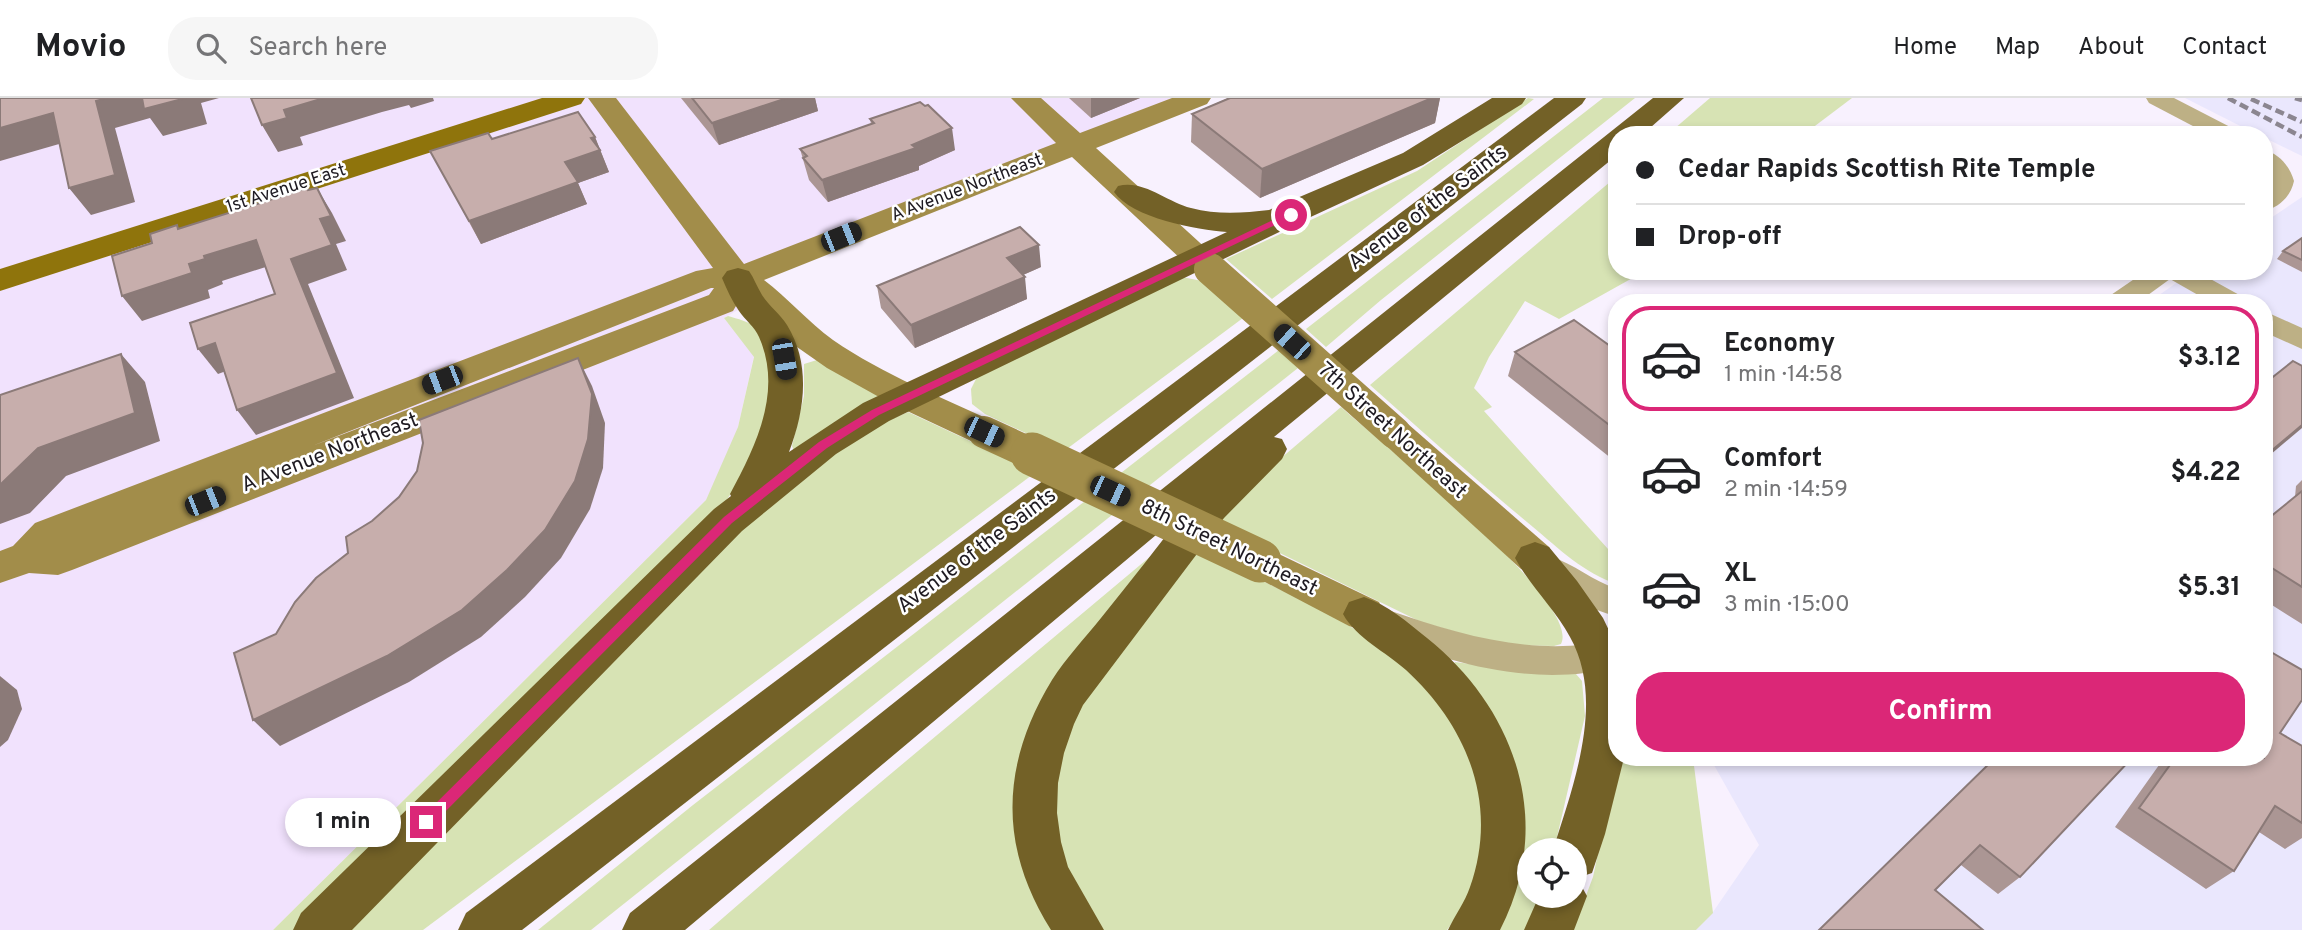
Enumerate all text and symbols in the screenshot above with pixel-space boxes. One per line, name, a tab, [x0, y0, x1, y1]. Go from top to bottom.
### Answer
search box	[168, 17, 658, 80]
text: Movio	[35, 27, 126, 69]
icon: search	[192, 29, 230, 67]
text: Search here	[248, 32, 387, 65]
text: Home	[1893, 33, 1957, 63]
text: Map	[1995, 33, 2040, 63]
text: About	[2078, 33, 2144, 63]
text: Contact	[2182, 33, 2267, 63]
street label: Avenue of the Saints	[1343, 139, 1513, 277]
street label: A Avenue Northeast	[888, 149, 1046, 227]
text: Cedar Rapids Scottish Rite Temple	[1678, 154, 2096, 187]
street label: 1st Avenue East	[223, 159, 349, 219]
route start	[1275, 199, 1307, 231]
car	[818, 219, 865, 255]
text: Drop-off	[1678, 221, 1781, 254]
car	[1270, 320, 1315, 364]
icon: car	[1640, 327, 1703, 390]
text: Economy	[1724, 328, 1835, 361]
car	[771, 336, 798, 382]
text: $3.12	[2178, 342, 2241, 375]
street label: 7th Street Northeast	[1312, 357, 1472, 505]
text: 1 min · 14:58	[1724, 361, 1843, 390]
car	[419, 363, 466, 397]
street label: A Avenue Northeast	[238, 407, 422, 499]
car	[961, 414, 1008, 450]
icon: car	[1640, 442, 1703, 505]
text: Comfort	[1724, 443, 1822, 476]
text: $4.22	[2171, 457, 2241, 490]
car	[1087, 473, 1134, 509]
text: 2 min · 14:59	[1724, 476, 1848, 505]
street label: Avenue of the Saints	[892, 482, 1062, 620]
car	[182, 483, 229, 519]
street label: 8th Street Northeast	[1136, 493, 1322, 603]
icon: car	[1640, 557, 1703, 620]
text: XL	[1724, 558, 1756, 591]
text: $5.31	[2177, 572, 2241, 605]
text: 3 min · 15:00	[1724, 591, 1850, 620]
button: Confirm	[1636, 672, 2245, 752]
callout: 1 min	[286, 798, 402, 846]
route end	[410, 806, 442, 838]
text: 1 min	[315, 808, 371, 837]
map controls	[1517, 838, 1587, 908]
button: locate	[1517, 838, 1587, 908]

